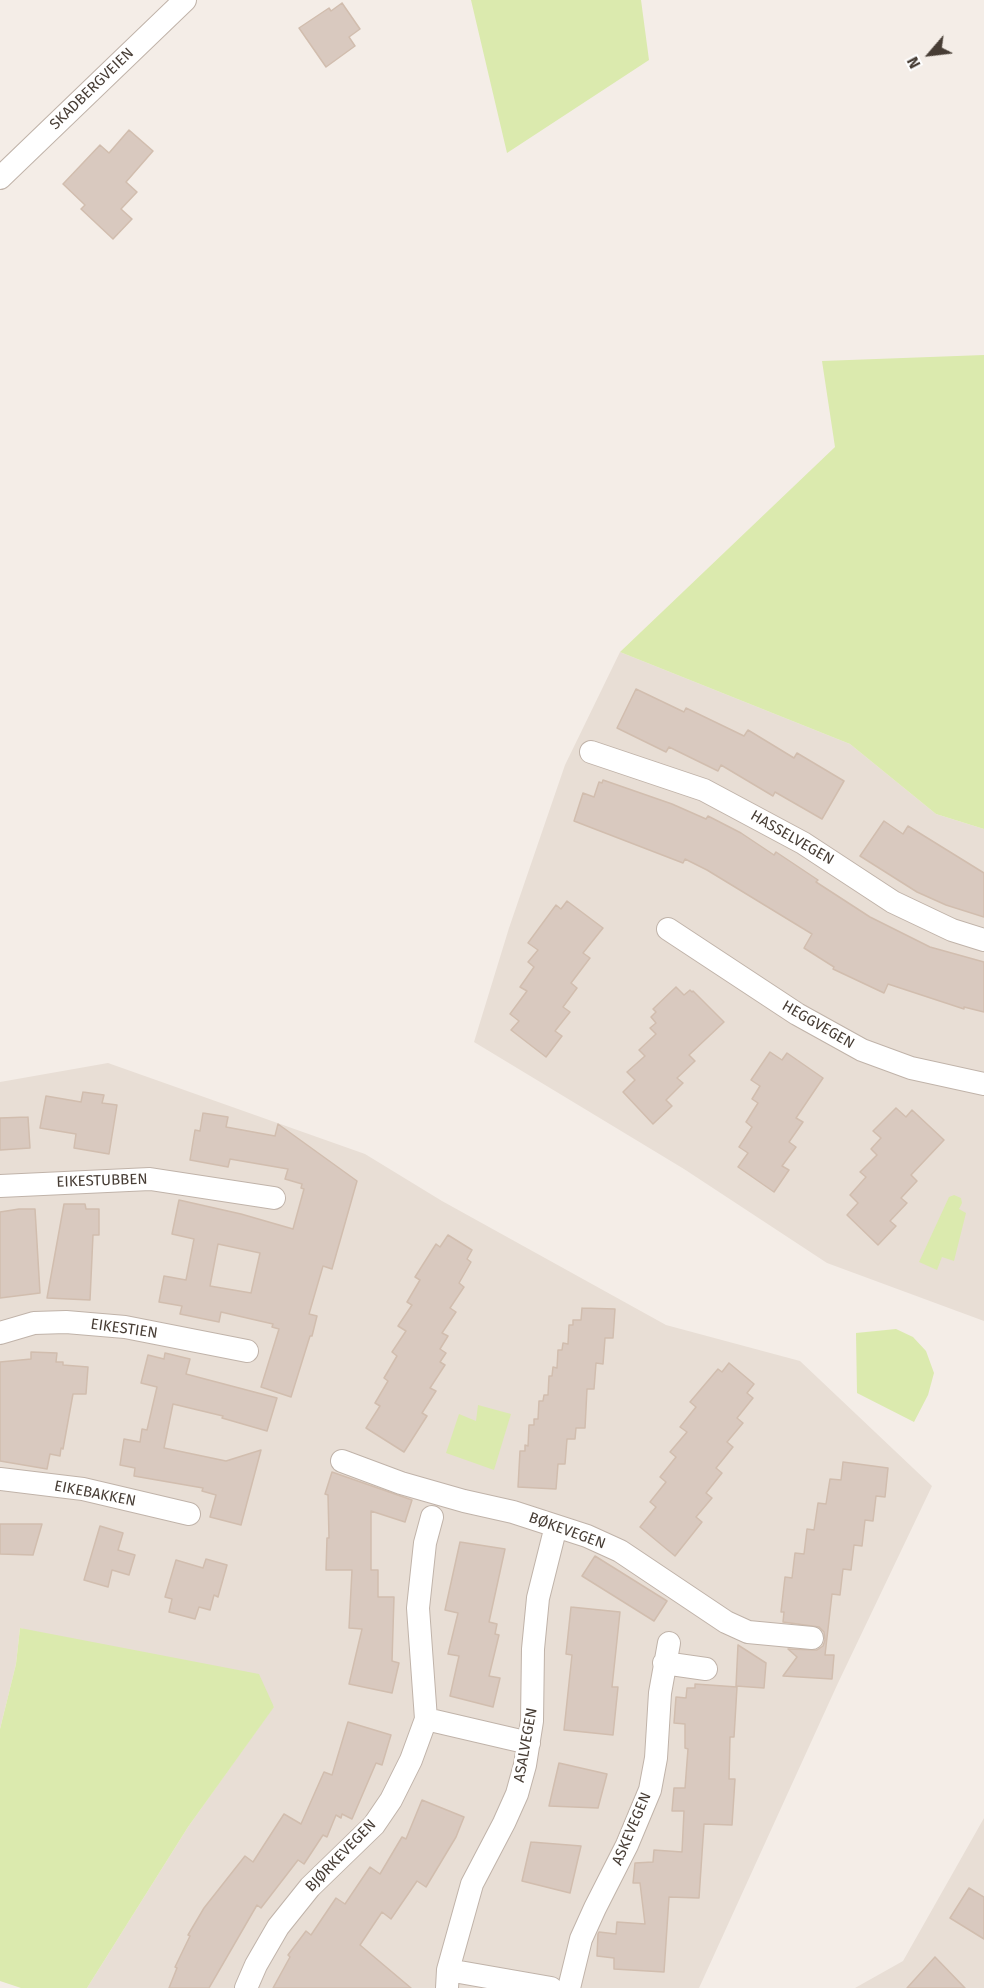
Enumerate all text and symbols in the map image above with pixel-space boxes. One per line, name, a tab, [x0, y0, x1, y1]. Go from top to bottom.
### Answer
north arrow	[900, 24, 960, 84]
street label: SKADBERGVEIEN	[46, 44, 138, 134]
text: N	[903, 54, 925, 72]
street label: HASSELVEGEN	[747, 807, 837, 869]
street label: HEGGVEGEN	[778, 997, 858, 1053]
street label: EIKESTUBBEN	[56, 1170, 148, 1192]
street label: EIKESTIEN	[89, 1315, 159, 1343]
street label: EIKEBAKKEN	[53, 1477, 137, 1511]
street label: BØKEVEGEN	[526, 1509, 608, 1553]
street label: ASALVEGEN	[511, 1706, 541, 1784]
street label: ASKEVEGEN	[609, 1790, 655, 1868]
street label: BJØRKEVEGEN	[302, 1816, 380, 1896]

